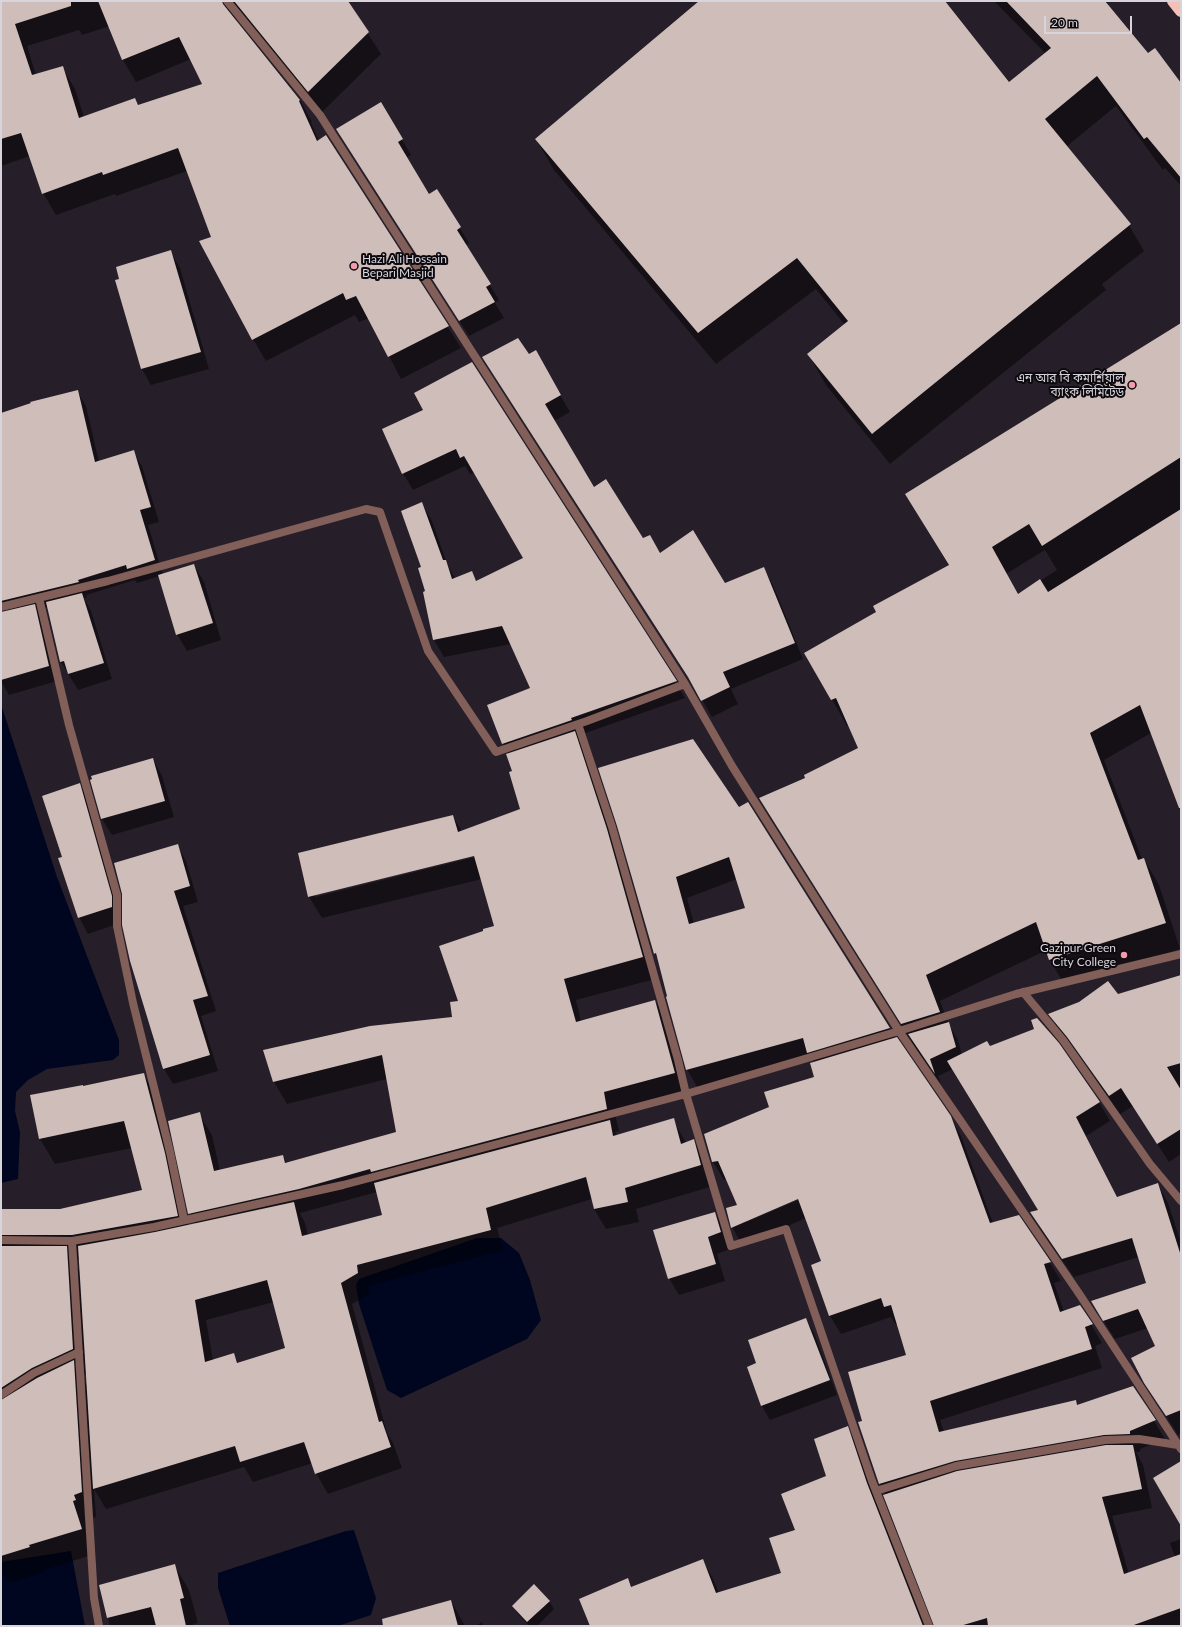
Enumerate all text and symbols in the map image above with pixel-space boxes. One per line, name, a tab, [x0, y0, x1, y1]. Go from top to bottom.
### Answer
scale bar	[1046, 8, 1134, 34]
text: 20 m	[1051, 15, 1078, 30]
place label: Hazi Ali Hossain Bepari Masjid	[362, 252, 447, 280]
marker: Hazi Ali Hossain Bepari Masjid	[349, 261, 359, 271]
place label: এন আর বি কমার্শিয়াল ব্যাংক লিমিটেড	[1016, 371, 1124, 399]
marker: এন আর বি কমার্শিয়াল ব্যাংক লিমিটেড	[1127, 380, 1137, 390]
place label: Gazipur Green City College	[1040, 941, 1116, 969]
marker: Gazipur Green City College	[1119, 950, 1129, 960]

